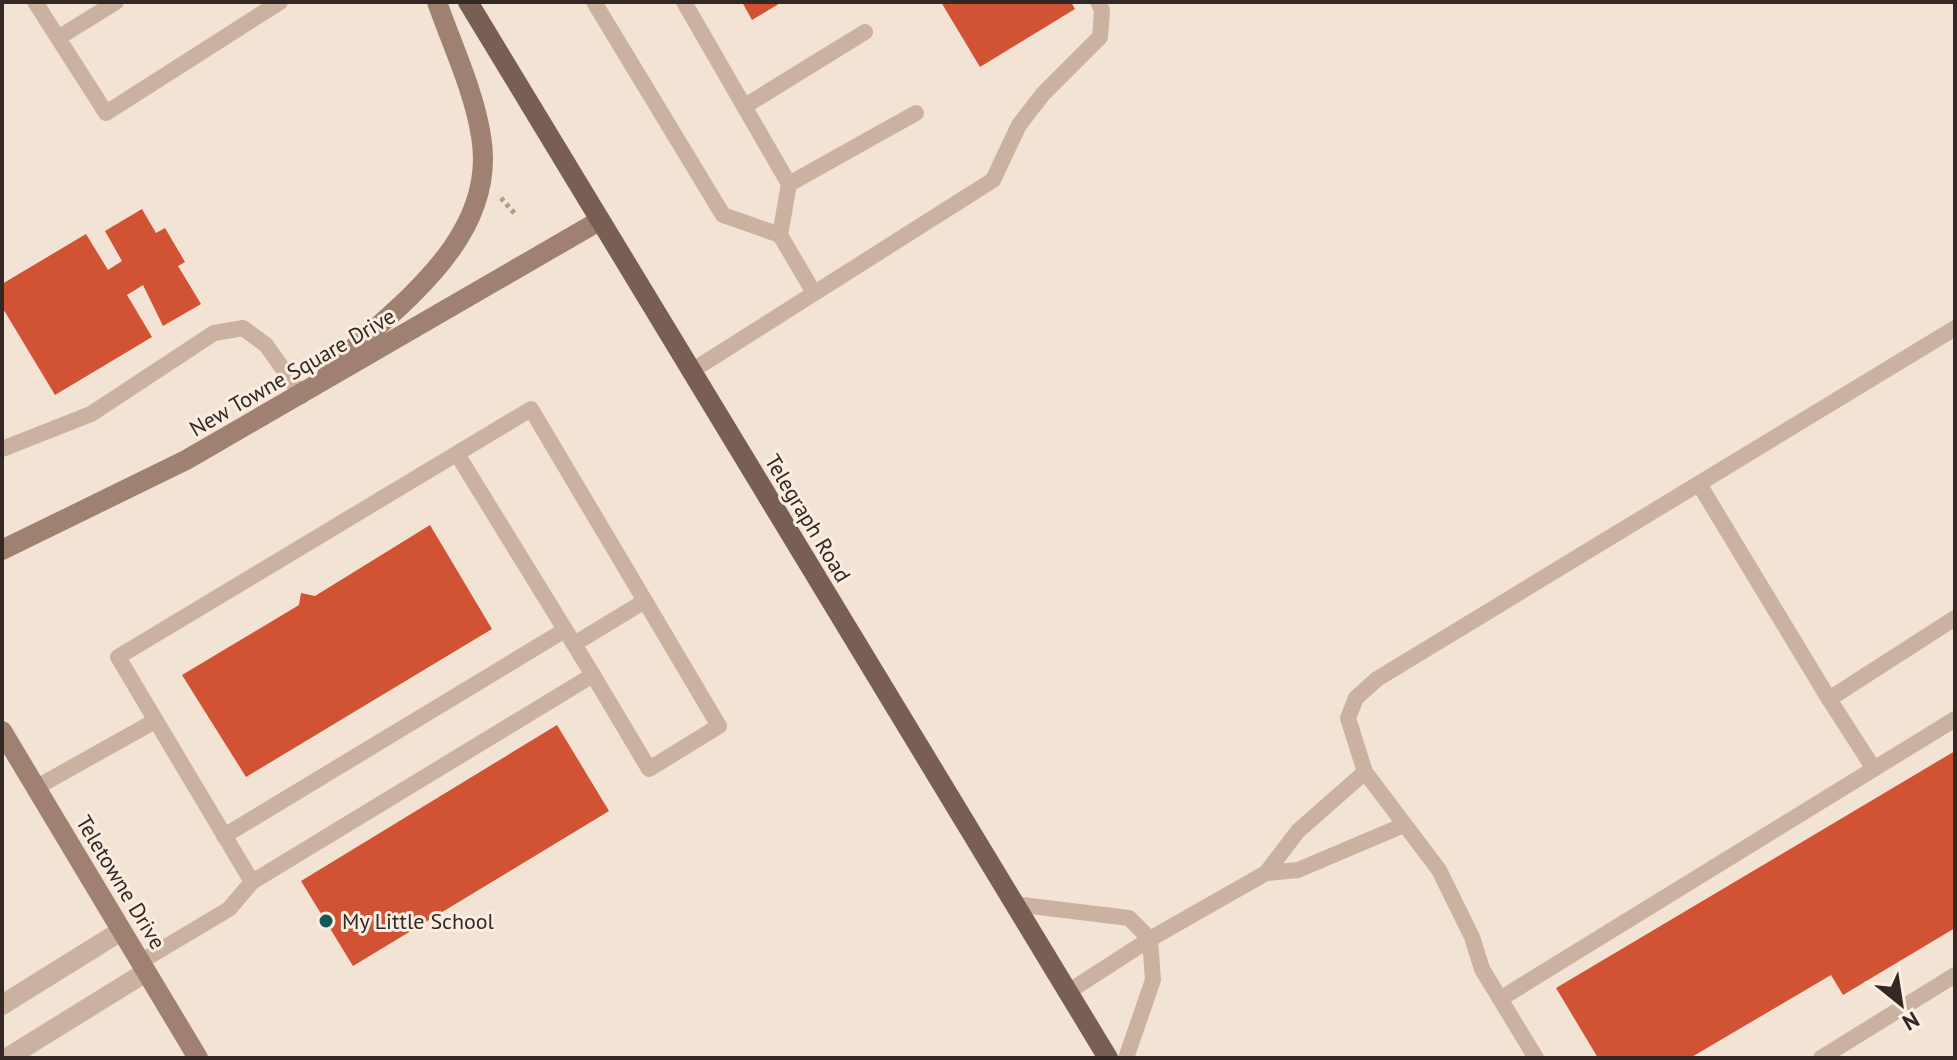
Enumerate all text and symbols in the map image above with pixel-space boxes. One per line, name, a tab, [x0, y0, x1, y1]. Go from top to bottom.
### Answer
street label: New Towne Square Drive	[184, 302, 400, 442]
street label: Telegraph Road	[759, 449, 857, 587]
street label: Teletowne Drive	[70, 810, 172, 954]
place label: My Little School	[342, 907, 495, 935]
marker: My Little School	[317, 912, 335, 930]
north arrow	[1861, 964, 1941, 1044]
text: N	[1898, 1006, 1924, 1037]

